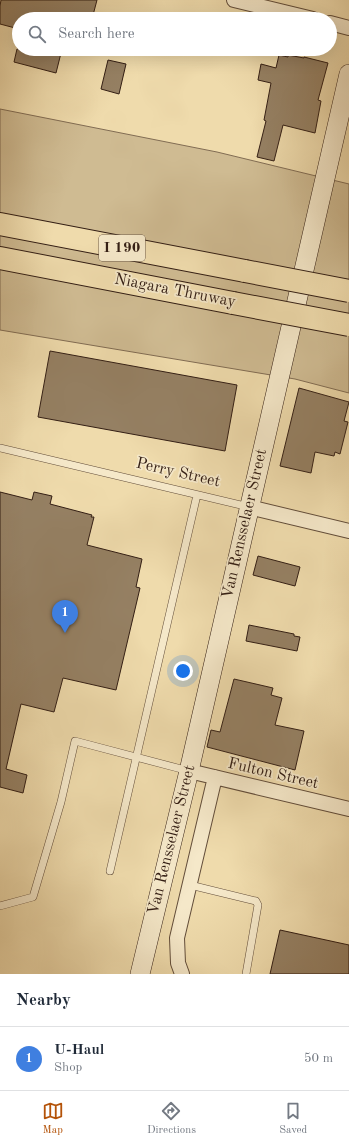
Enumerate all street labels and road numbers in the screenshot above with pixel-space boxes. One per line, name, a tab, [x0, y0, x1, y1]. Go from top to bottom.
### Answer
road number: I 190	[99, 235, 145, 261]
street label: Niagara Thruway	[113, 271, 238, 311]
street label: Van Rensselaer Street	[220, 447, 270, 601]
street label: Perry Street	[134, 456, 222, 491]
street label: Fulton Street	[226, 756, 320, 792]
street label: Van Rensselaer Street	[146, 763, 198, 917]

